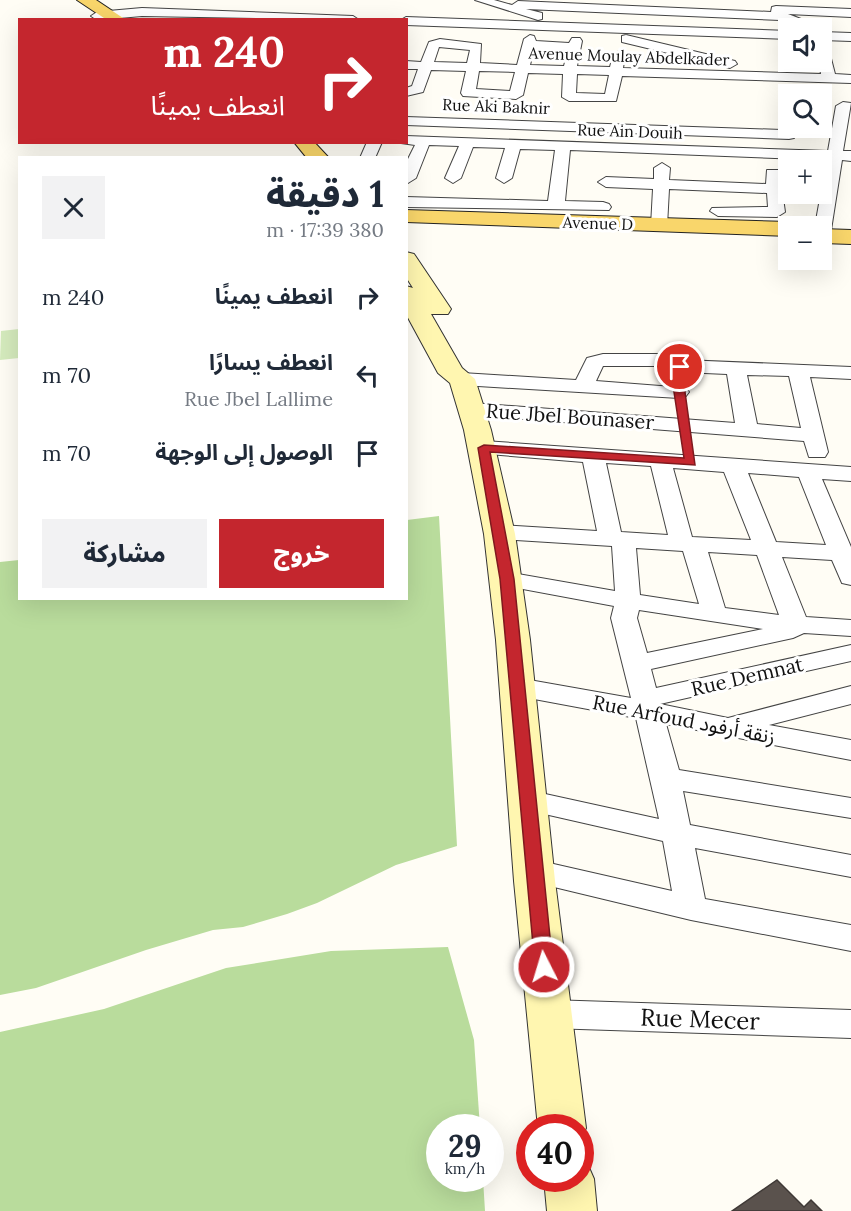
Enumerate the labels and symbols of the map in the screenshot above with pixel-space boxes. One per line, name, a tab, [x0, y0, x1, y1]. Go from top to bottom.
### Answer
street label: Avenue Moulay Abdelkader	[527, 42, 730, 70]
street label: Rue Aki Baknir	[442, 94, 550, 118]
street label: Rue Ain Douih	[577, 119, 684, 143]
street label: Avenue D	[561, 212, 634, 234]
pin	[654, 341, 705, 392]
street label: Rue Jbel Bounaser	[485, 398, 655, 434]
street label: Rue Demnat	[689, 651, 806, 701]
street label: Rue Arfoud زنقة أرفود	[590, 689, 778, 749]
position arrow	[512, 935, 576, 999]
street label: Rue Mecer	[640, 1001, 761, 1037]
speed limit sign: 40	[516, 1114, 594, 1192]

